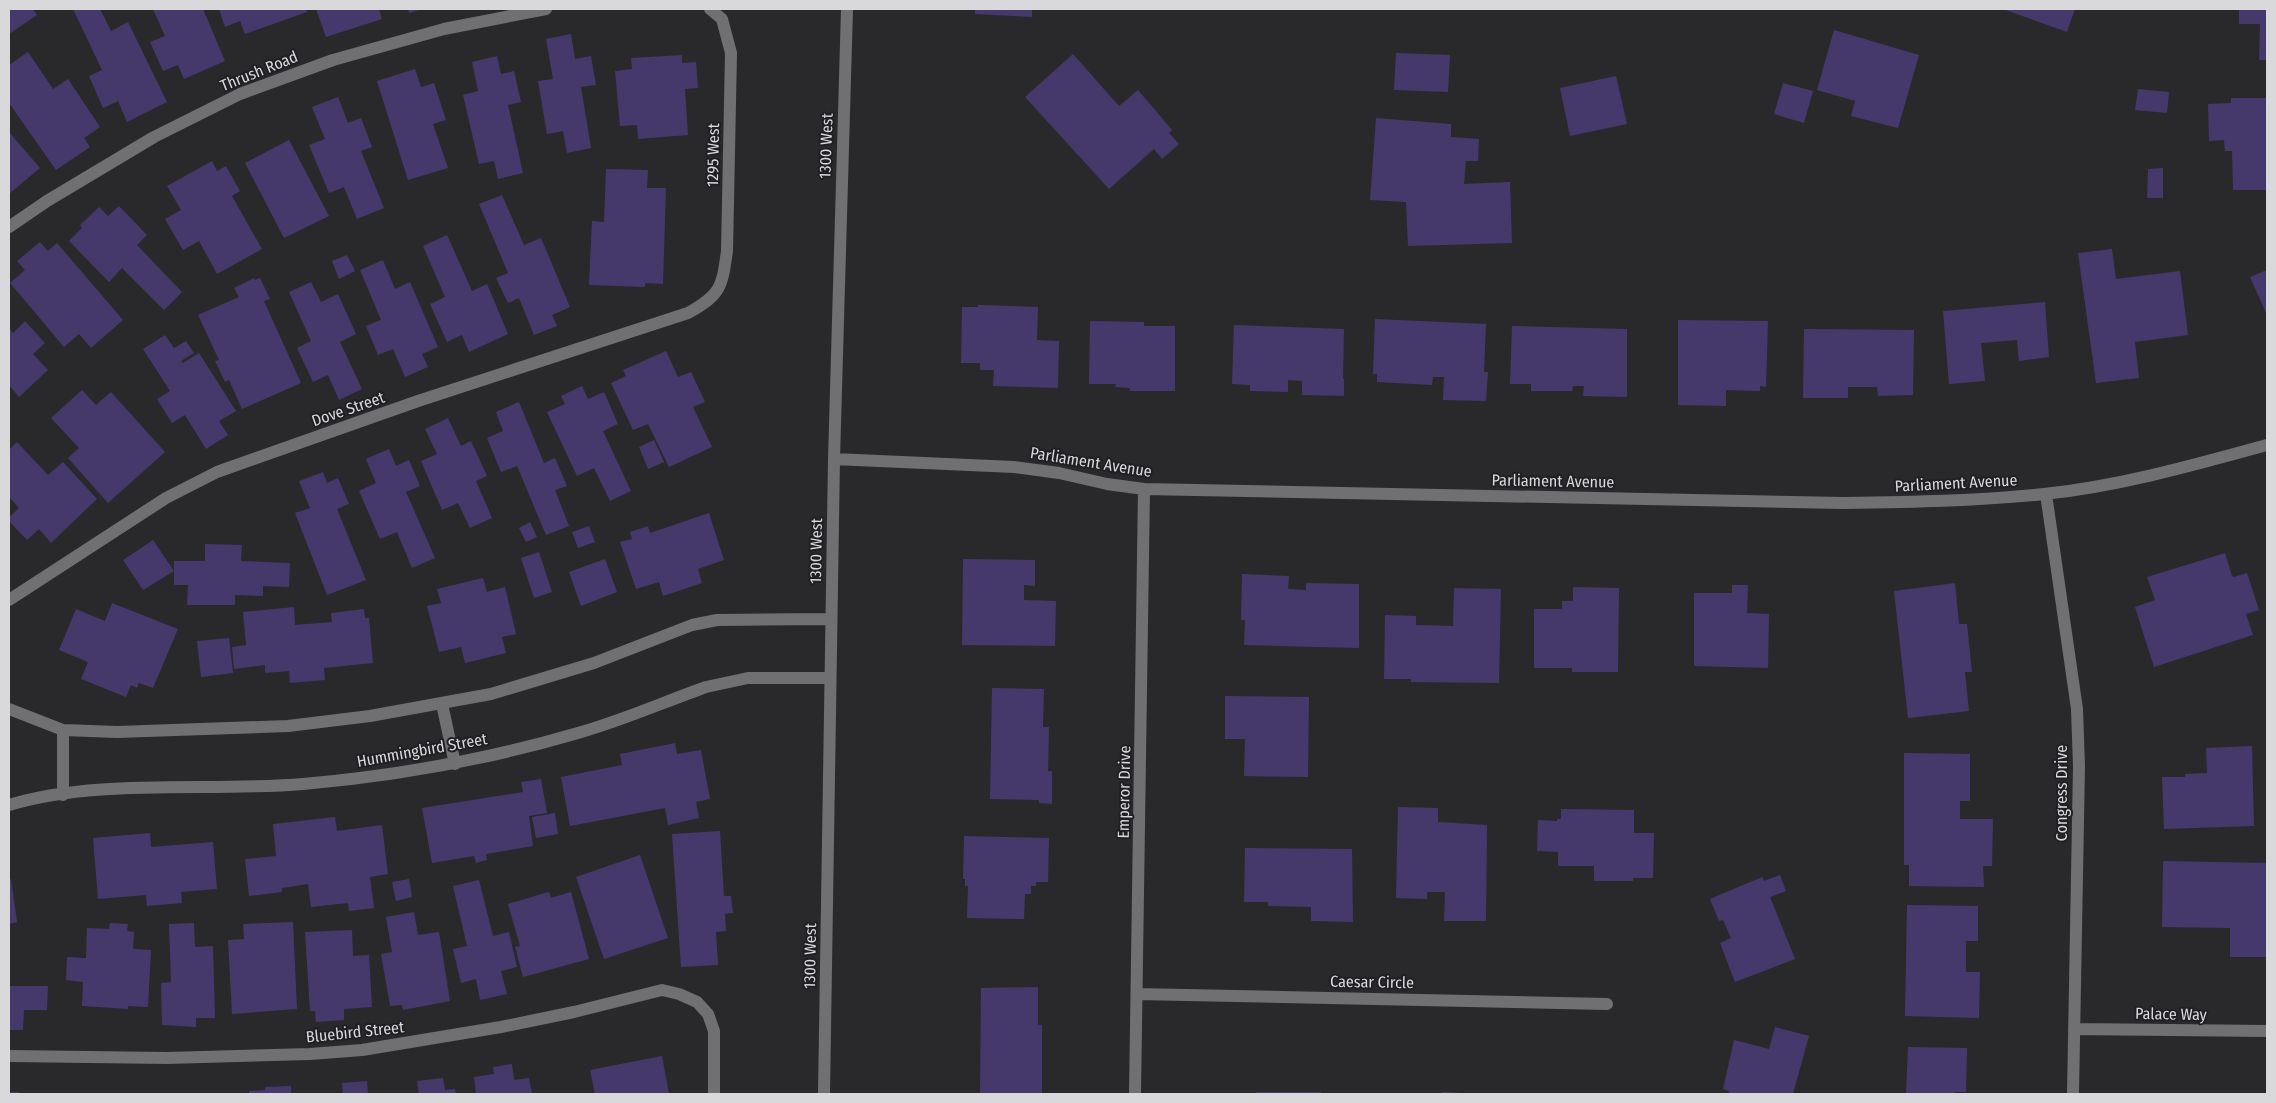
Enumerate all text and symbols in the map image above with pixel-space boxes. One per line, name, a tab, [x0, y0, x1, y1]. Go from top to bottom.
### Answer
street label: Thrush Road	[217, 47, 301, 95]
street label: 1300 West	[815, 112, 837, 179]
street label: 1295 West	[703, 122, 723, 187]
street label: Dove Street	[309, 387, 388, 430]
street label: Parliament Avenue	[1029, 443, 1153, 481]
street label: Parliament Avenue	[1491, 470, 1615, 492]
street label: Parliament Avenue	[1894, 470, 2018, 496]
street label: 1300 West	[806, 517, 826, 584]
street label: Hummingbird Street	[355, 729, 489, 771]
street label: Emperor Drive	[1114, 745, 1134, 839]
street label: Congress Drive	[2052, 745, 2071, 841]
street label: 1300 West	[800, 922, 820, 989]
street label: Caesar Circle	[1330, 972, 1414, 992]
street label: Palace Way	[2135, 1004, 2208, 1024]
street label: Bluebird Street	[305, 1017, 406, 1047]

